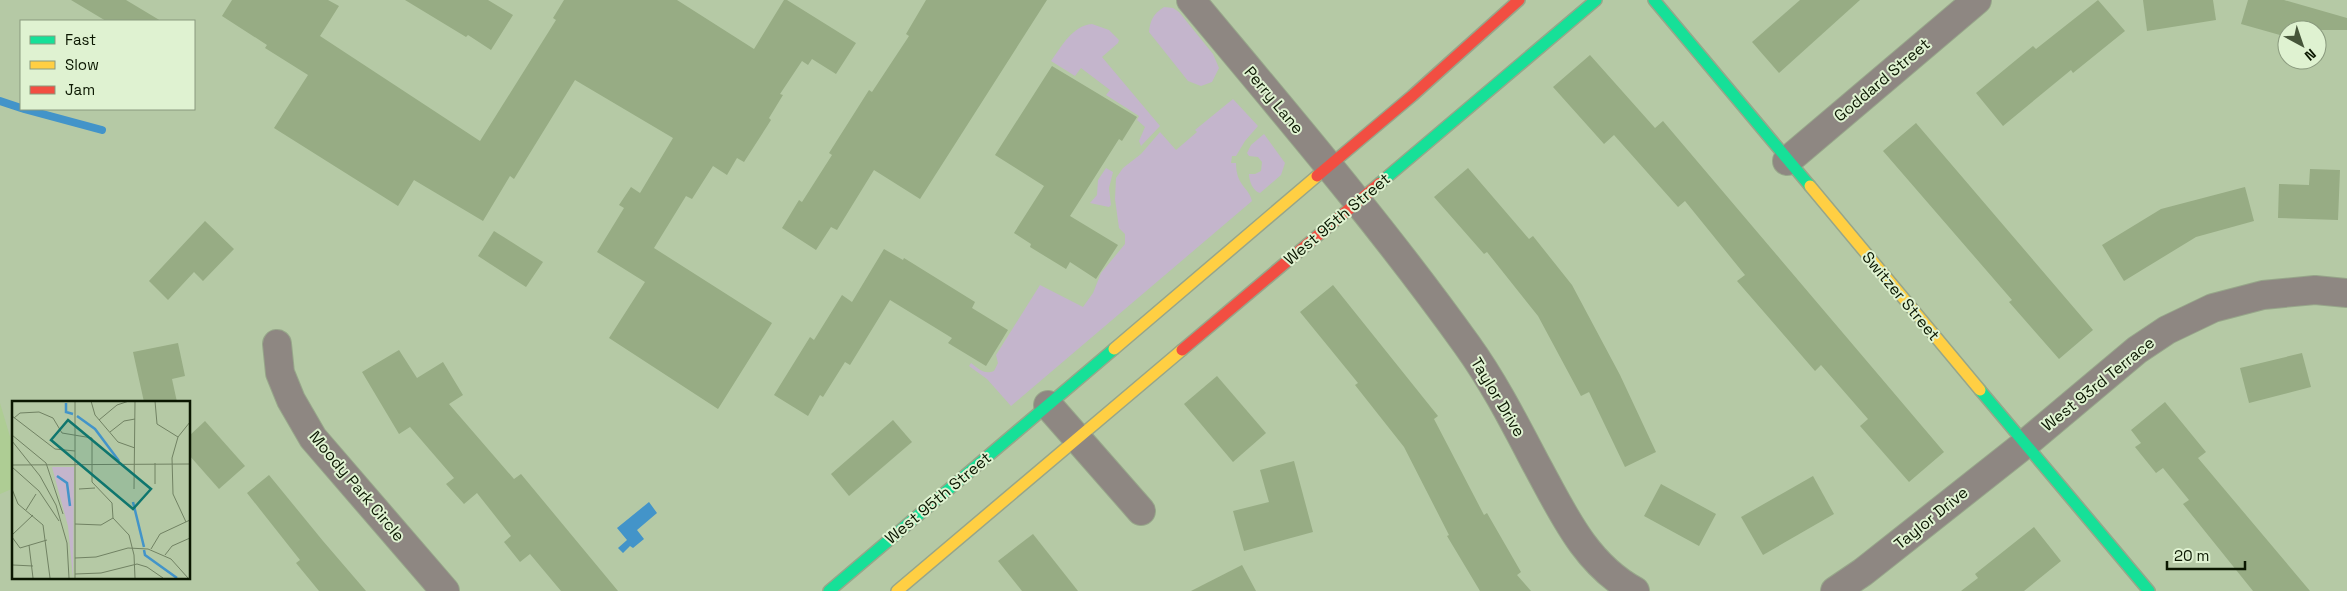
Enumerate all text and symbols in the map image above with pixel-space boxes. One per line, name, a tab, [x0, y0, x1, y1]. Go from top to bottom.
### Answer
legend	[20, 20, 195, 110]
north arrow	[2277, 20, 2327, 70]
text: Fast	[65, 30, 96, 49]
street label: Goddard Street	[1830, 34, 1934, 126]
text: N	[2301, 45, 2320, 65]
text: Slow	[65, 55, 99, 74]
street label: Perry Lane	[1240, 62, 1308, 138]
text: Jam	[65, 80, 95, 99]
street label: West 95th Street	[1279, 168, 1395, 270]
street label: Switzer Street	[1857, 247, 1945, 345]
street label: West 93rd Terrace	[2037, 332, 2159, 436]
street label: Taylor Drive	[1466, 353, 1530, 441]
inset map	[12, 401, 190, 578]
street label: Moody Park Circle	[305, 426, 409, 546]
street label: West 95th Street	[880, 447, 996, 549]
street label: Taylor Drive	[1890, 482, 1972, 554]
scale bar	[2167, 538, 2244, 570]
text: 20 m	[2174, 546, 2209, 565]

